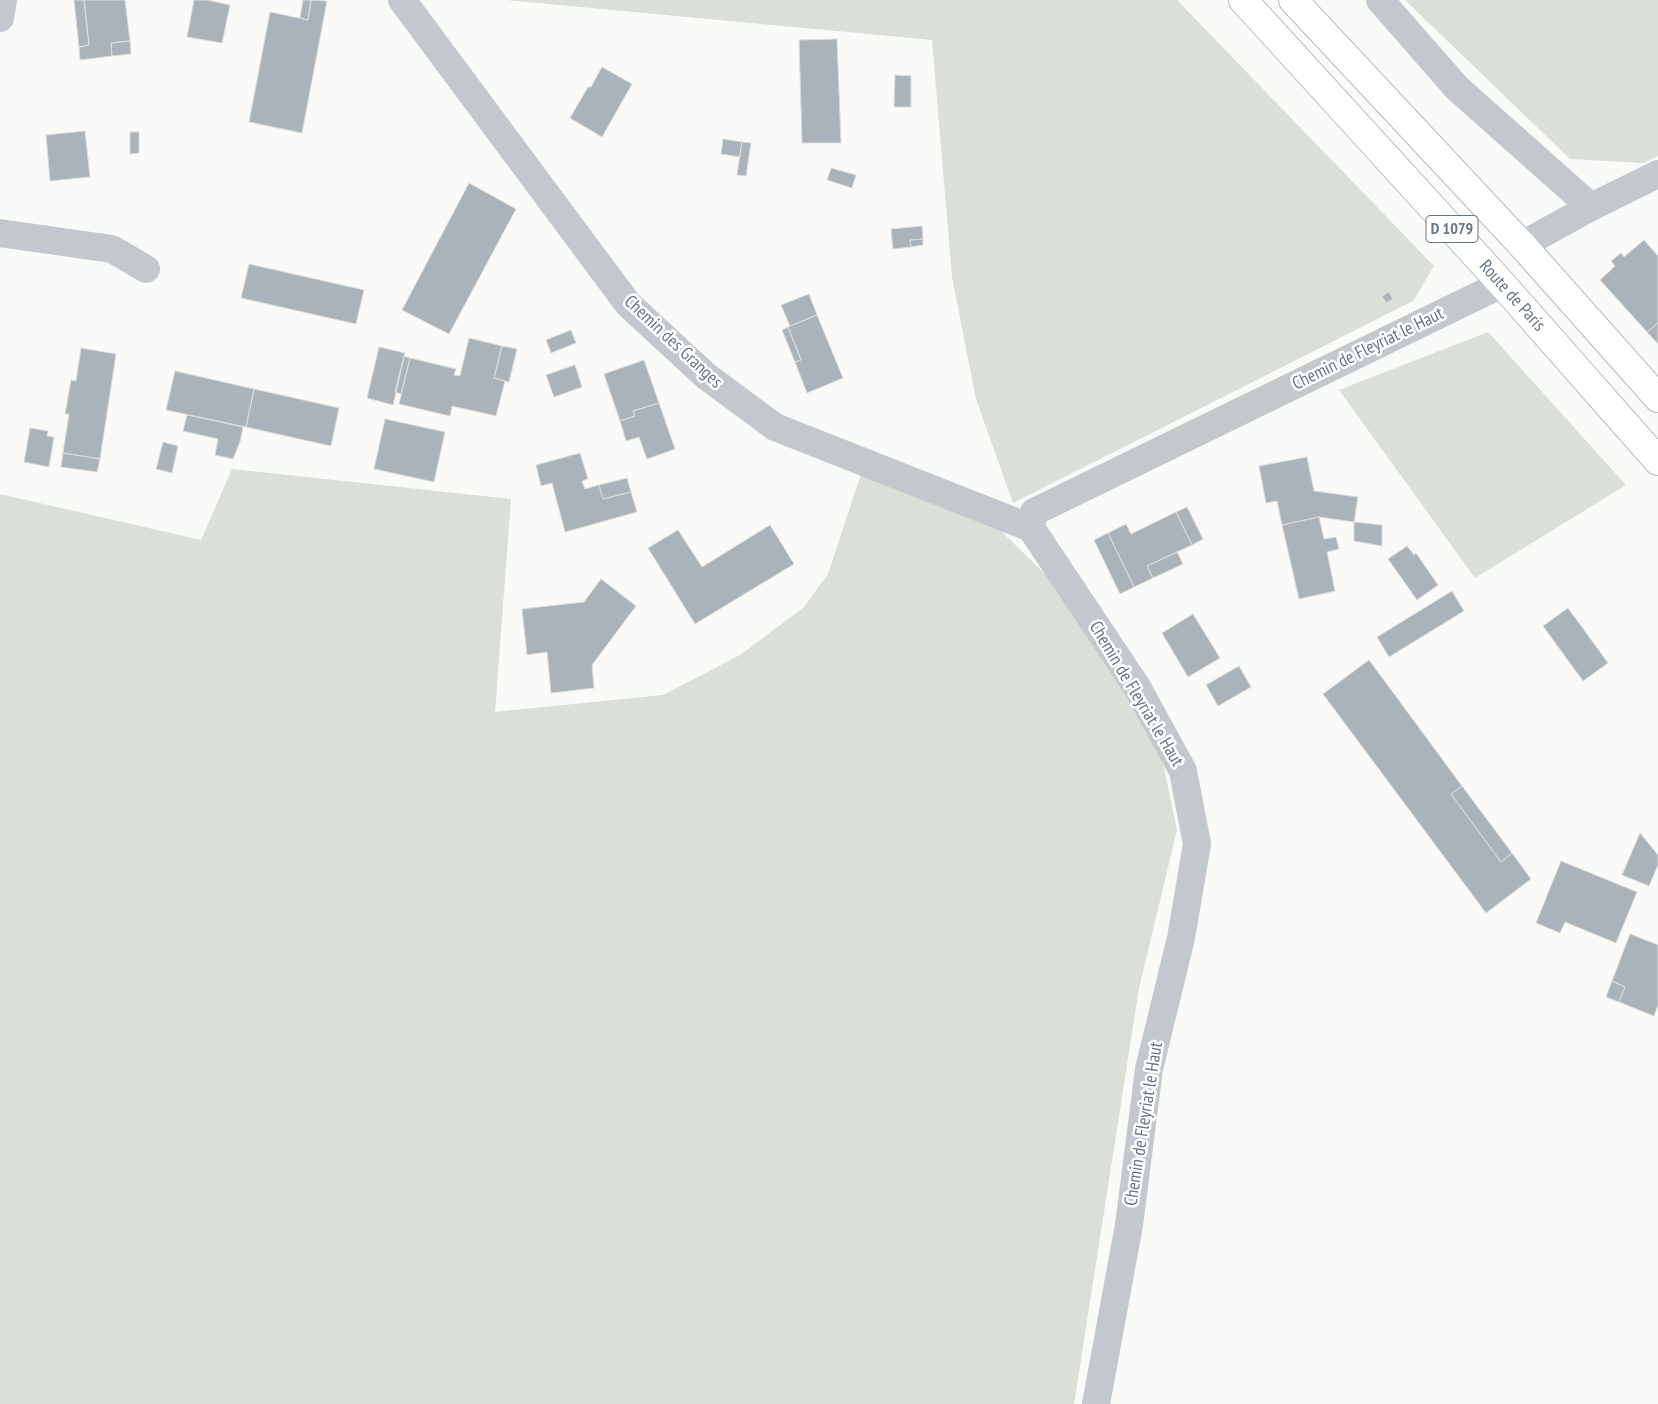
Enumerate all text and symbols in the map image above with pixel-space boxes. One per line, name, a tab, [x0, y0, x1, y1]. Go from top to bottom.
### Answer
road number: D 1079	[1426, 215, 1478, 242]
street label: Route de Paris	[1474, 256, 1550, 336]
street label: Chemin des Granges	[619, 291, 727, 393]
street label: Chemin de Fleyriat le Haut	[1289, 303, 1447, 395]
street label: Chemin de Fleyriat le Haut	[1084, 618, 1188, 770]
street label: Chemin de Fleyriat le Haut	[1120, 1041, 1168, 1207]

